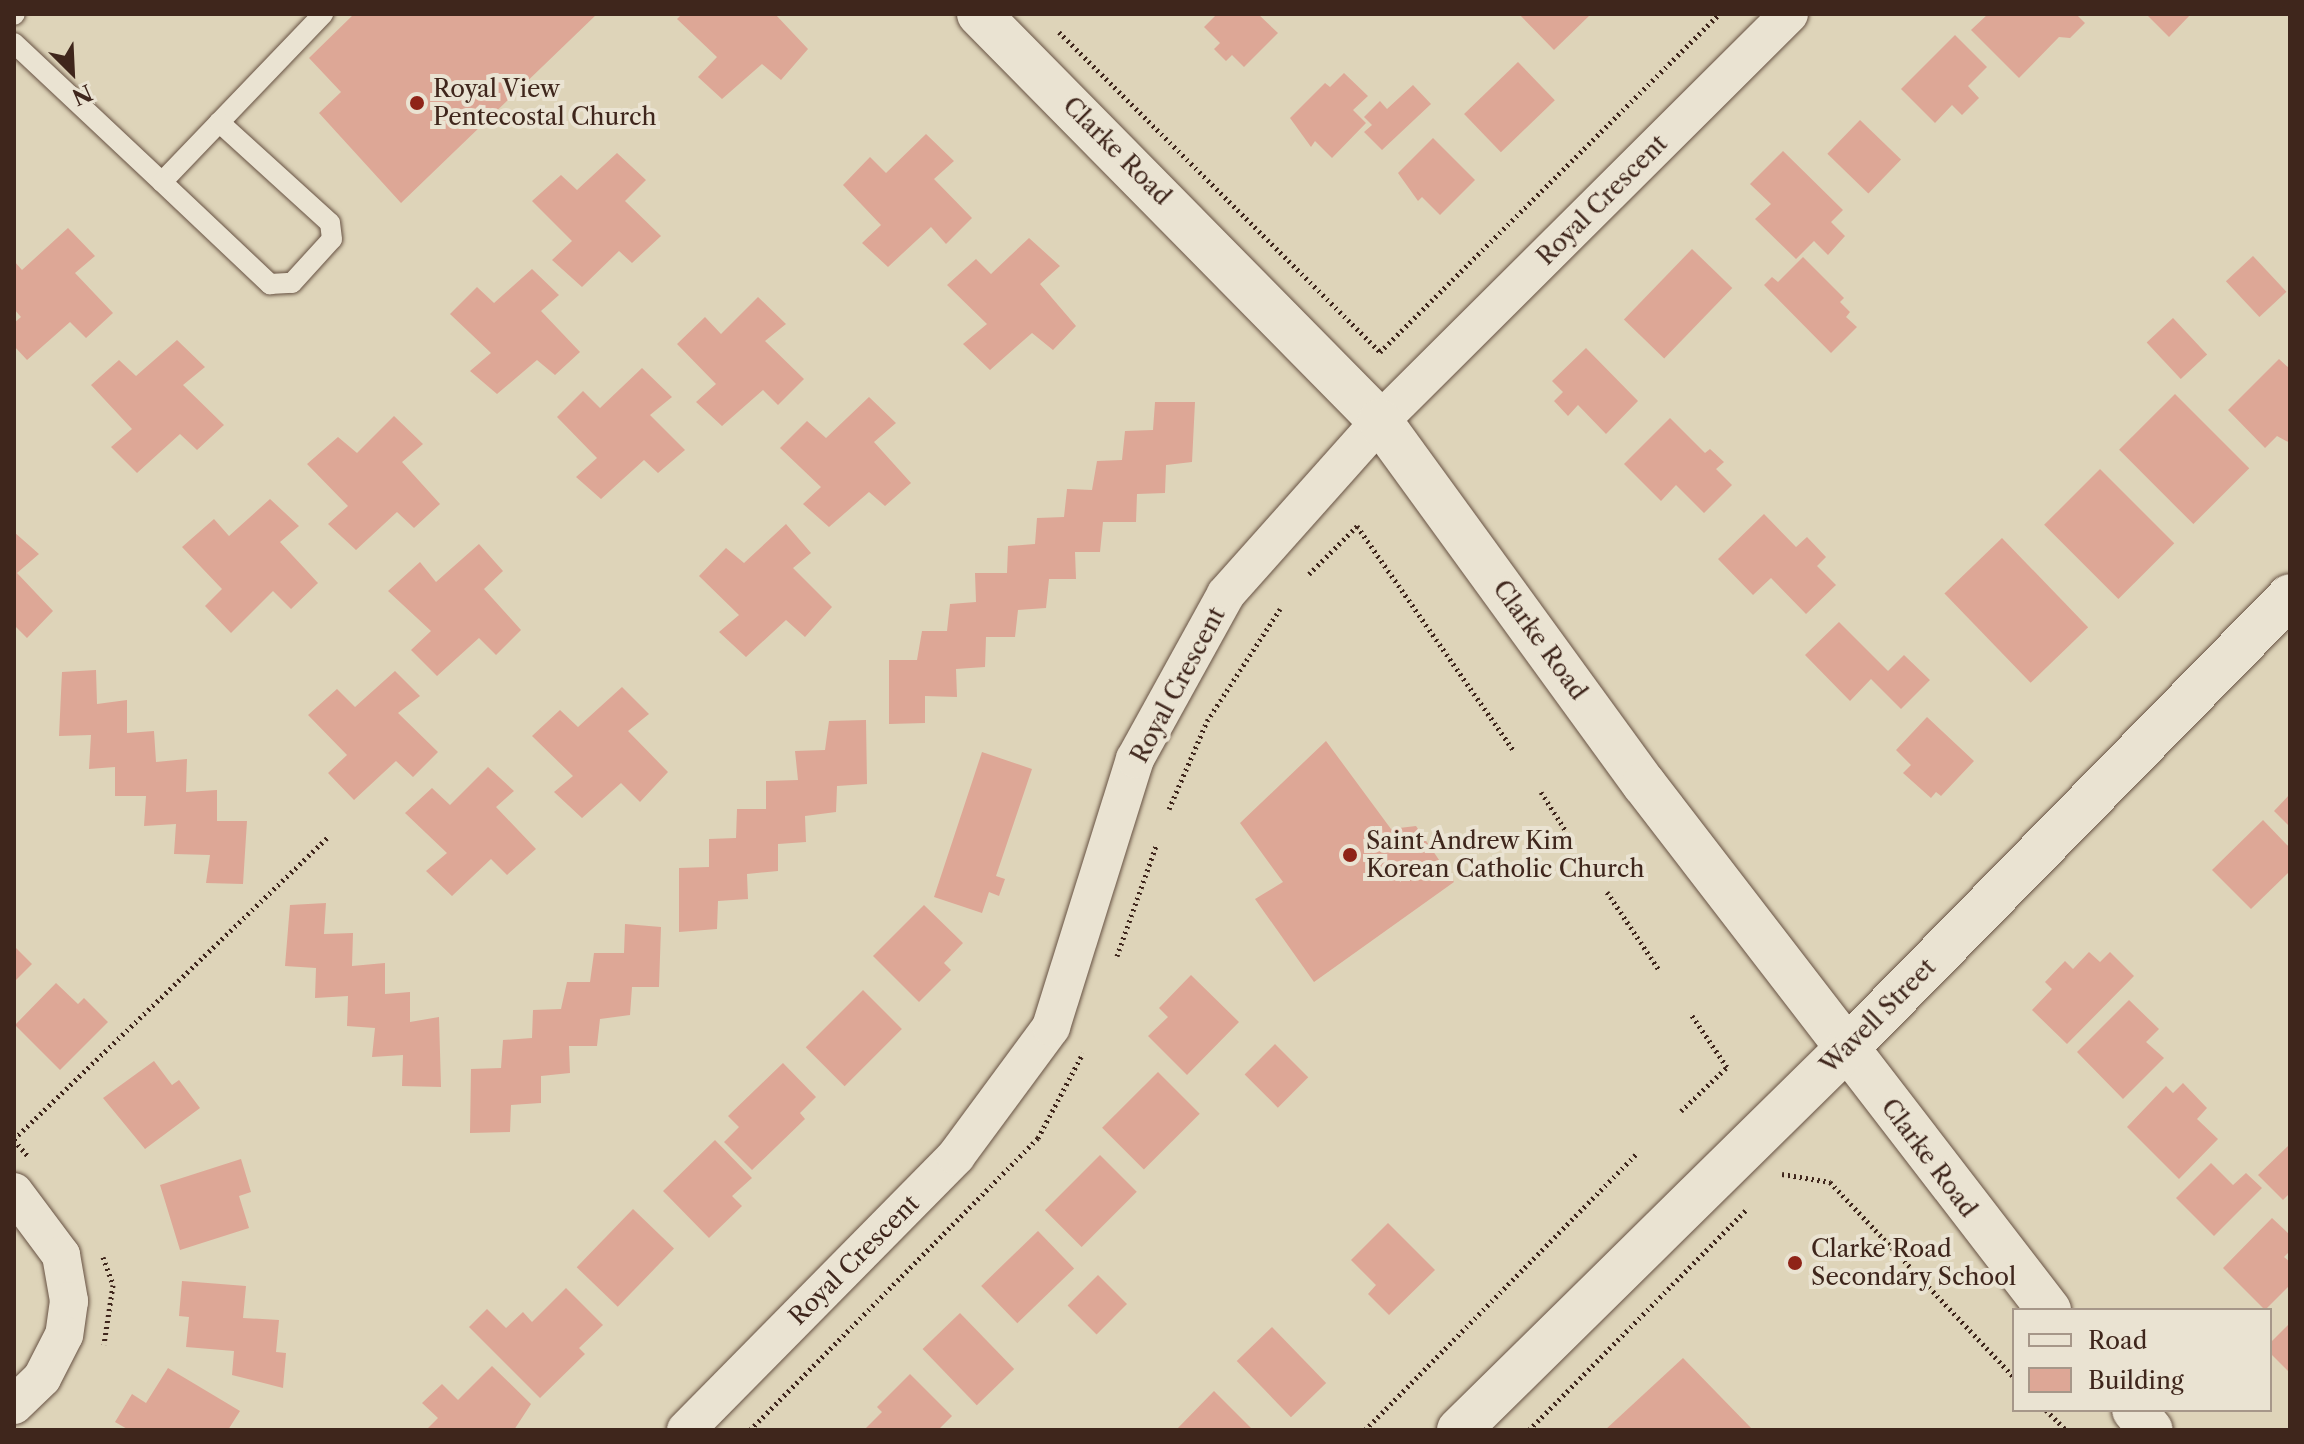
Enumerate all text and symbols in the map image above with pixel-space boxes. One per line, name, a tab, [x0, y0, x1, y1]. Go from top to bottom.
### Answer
north arrow	[32, 32, 112, 112]
place label: Royal View Pentecostal Church	[433, 75, 657, 131]
text: N	[68, 78, 96, 111]
street label: Clarke Road	[1057, 91, 1177, 211]
marker: Royal View Pentecostal Church	[408, 94, 426, 112]
street label: Royal Crescent	[1531, 129, 1673, 271]
street label: Clarke Road	[1487, 575, 1593, 705]
street label: Royal Crescent	[1125, 602, 1231, 768]
place label: Saint Andrew Kim Korean Catholic Church	[1366, 827, 1644, 883]
marker: Saint Andrew Kim Korean Catholic Church	[1341, 846, 1359, 864]
street label: Wavell Street	[1815, 953, 1941, 1079]
street label: Clarke Road	[1875, 1093, 1983, 1223]
street label: Royal Crescent	[783, 1189, 925, 1331]
place label: Clarke Road Secondary School	[1811, 1235, 2017, 1291]
marker: Clarke Road Secondary School	[1786, 1254, 1804, 1272]
legend	[2012, 1308, 2272, 1412]
text: Road	[2088, 1326, 2147, 1355]
text: Building	[2088, 1366, 2184, 1395]

